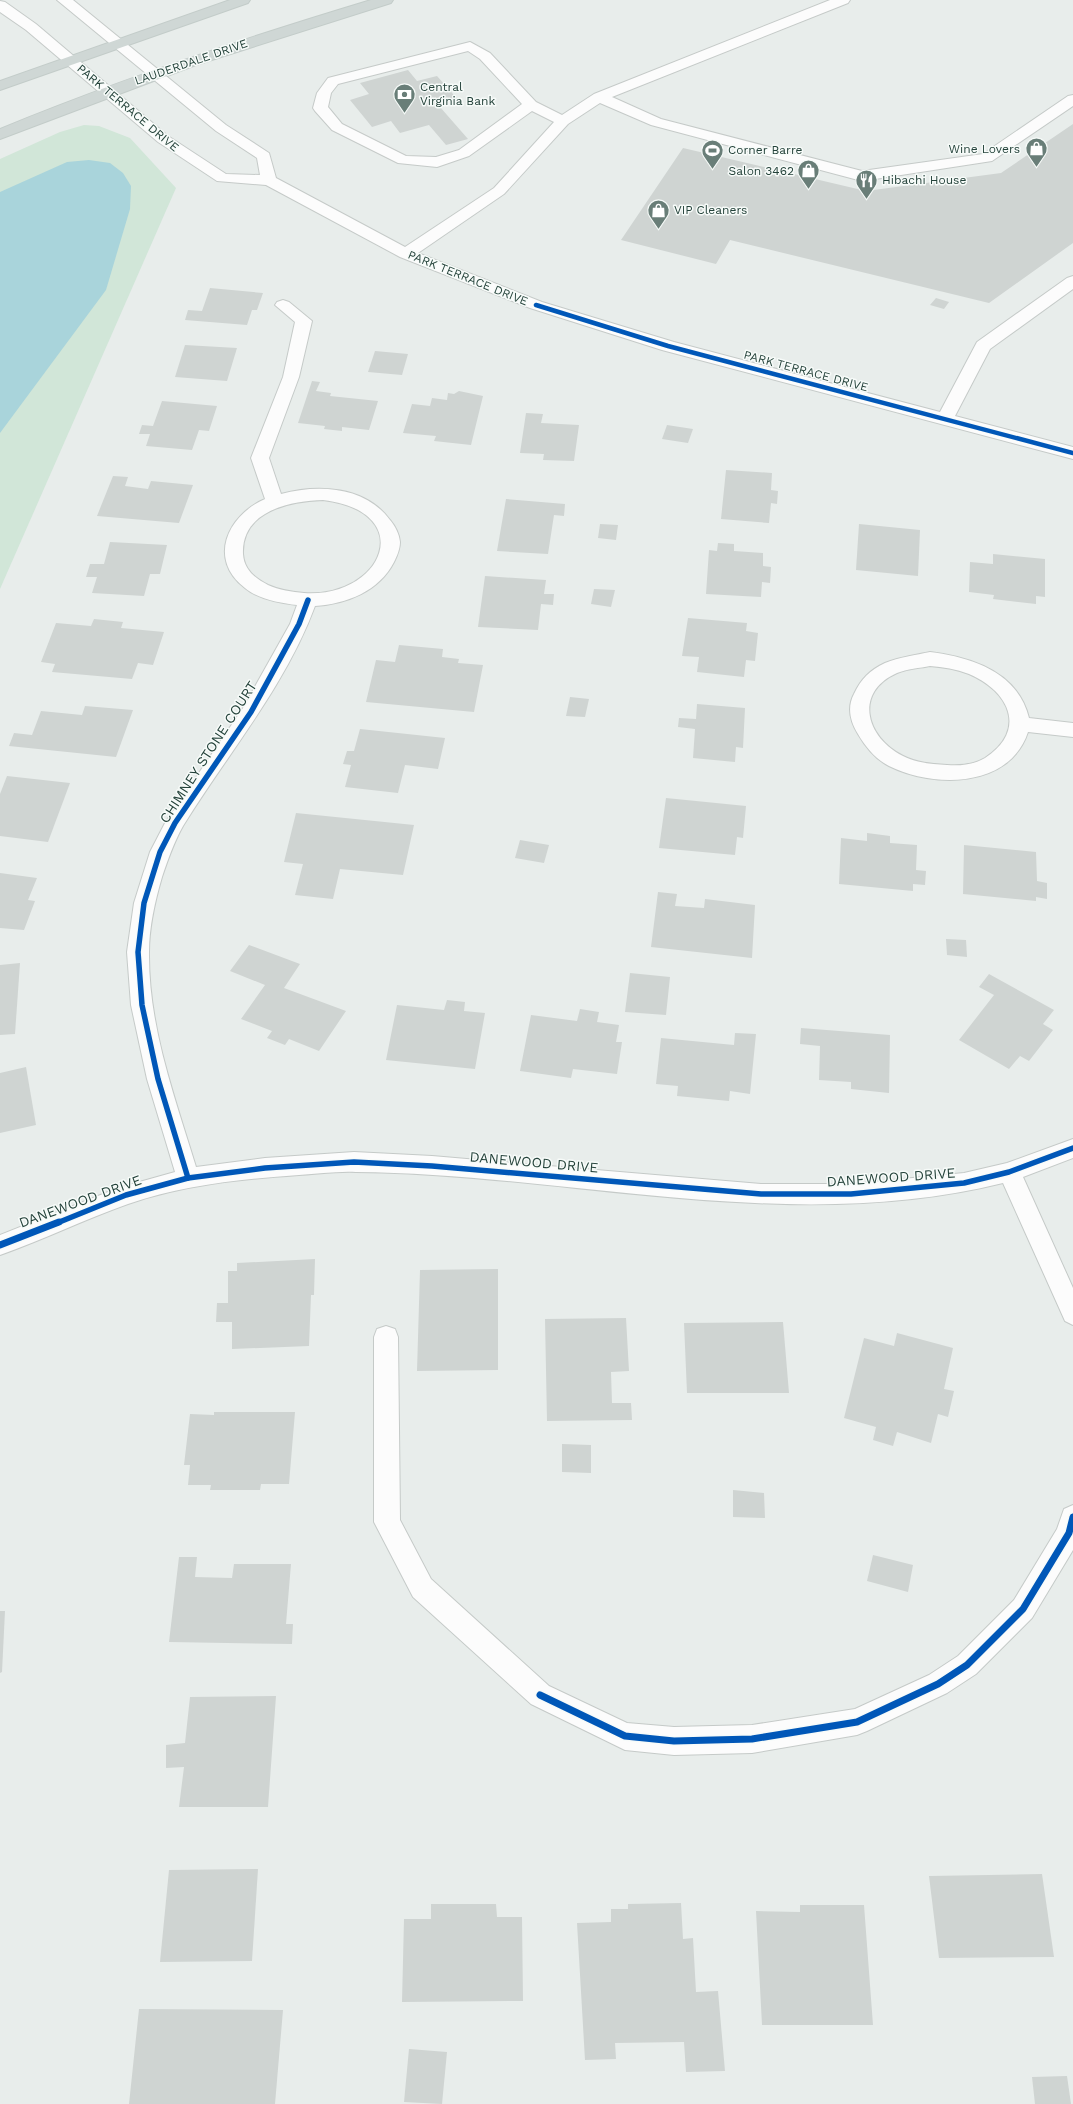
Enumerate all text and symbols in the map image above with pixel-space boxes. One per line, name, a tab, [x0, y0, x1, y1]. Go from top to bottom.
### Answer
street label: LAUDERDALE DRIVE	[133, 36, 250, 88]
street label: PARK TERRACE DRIVE	[74, 61, 182, 155]
place label: Central Virginia Bank	[420, 80, 495, 108]
bank icon: Central Virginia Bank	[391, 81, 417, 114]
shop icon: Wine Lovers	[1023, 136, 1049, 169]
sports icon: Corner Barre	[699, 137, 725, 170]
place label: Wine Lovers	[949, 142, 1020, 156]
place label: Corner Barre	[728, 143, 803, 157]
shop icon: Salon 3462	[796, 158, 822, 191]
place label: Salon 3462	[729, 164, 794, 178]
restaurant icon: Hibachi House	[854, 167, 880, 200]
place label: Hibachi House	[882, 173, 966, 187]
shop icon: VIP Cleaners	[645, 197, 671, 230]
place label: VIP Cleaners	[674, 203, 747, 217]
street label: PARK TERRACE DRIVE	[406, 247, 530, 309]
street label: PARK TERRACE DRIVE	[742, 348, 870, 394]
street label: CHIMNEY STONE COURT	[156, 678, 260, 826]
street label: DANEWOOD DRIVE	[469, 1148, 599, 1176]
street label: DANEWOOD DRIVE	[826, 1165, 956, 1189]
street label: DANEWOOD DRIVE	[17, 1171, 143, 1231]

